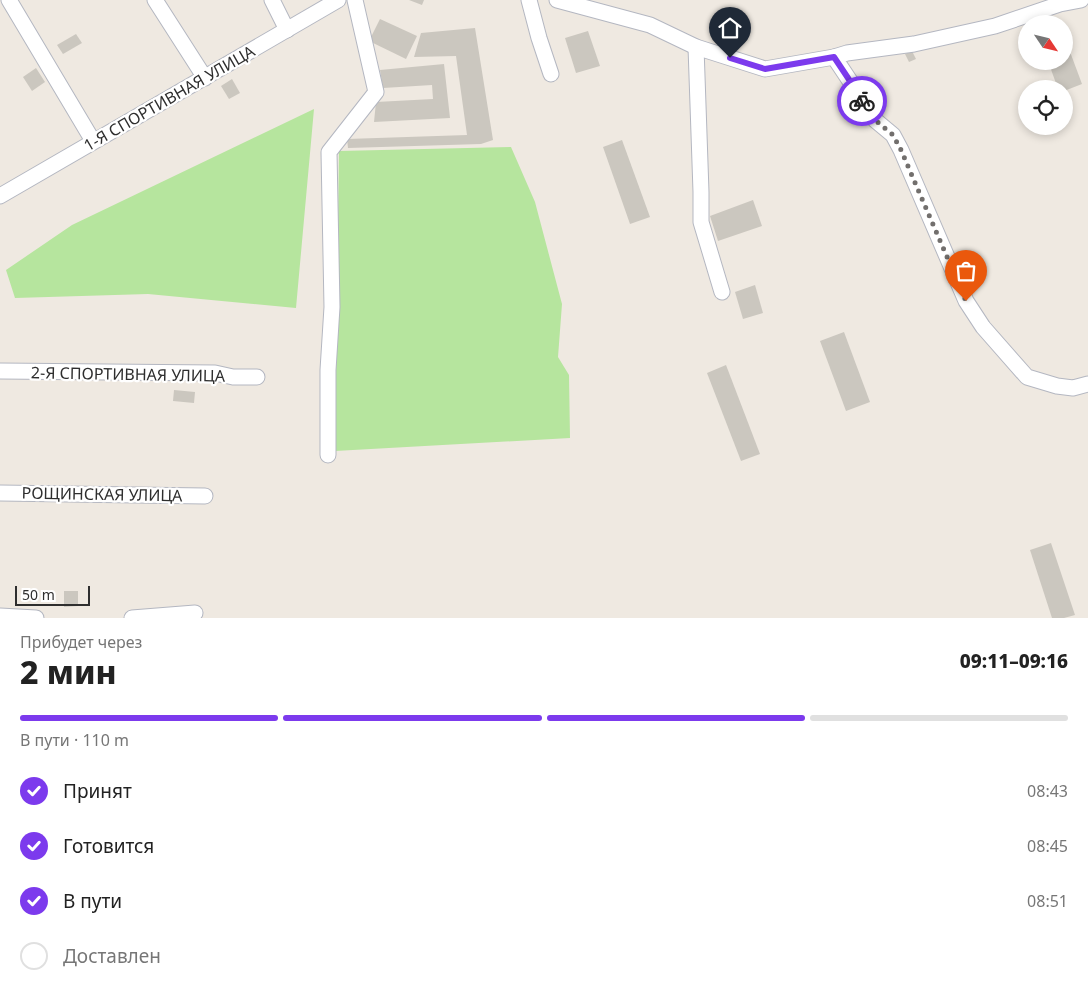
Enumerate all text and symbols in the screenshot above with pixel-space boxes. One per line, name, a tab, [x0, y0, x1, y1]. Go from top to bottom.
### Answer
pin	[709, 7, 751, 58]
icon: home	[716, 14, 744, 42]
north arrow	[1018, 15, 1072, 70]
map controls	[1018, 15, 1073, 135]
street label: 1-Я СПОРТИВНАЯ УЛИЦА	[79, 40, 259, 156]
courier	[837, 76, 887, 126]
button: locate	[1018, 80, 1073, 135]
icon: bike	[848, 87, 876, 115]
pin	[945, 250, 987, 301]
icon: bag	[952, 257, 980, 285]
street label: 2-Я СПОРТИВНАЯ УЛИЦА	[31, 361, 226, 387]
street label: РОЩИНСКАЯ УЛИЦА	[21, 482, 183, 506]
scale bar	[15, 583, 90, 606]
text: 50 m	[22, 585, 55, 604]
text: Прибудет через	[20, 631, 142, 653]
text: 09:11–09:16	[960, 648, 1068, 674]
text: 2 мин	[20, 650, 117, 693]
text: В пути · 110 m	[20, 729, 129, 751]
icon: check	[20, 777, 48, 805]
text: Принят	[63, 778, 132, 804]
text: 08:43	[1027, 780, 1068, 802]
icon: check	[20, 832, 48, 860]
text: Готовится	[63, 833, 154, 859]
text: 08:45	[1027, 835, 1068, 857]
icon: check	[20, 887, 48, 915]
text: В пути	[63, 888, 122, 914]
text: 08:51	[1027, 890, 1068, 912]
text: Доставлен	[63, 943, 161, 969]

